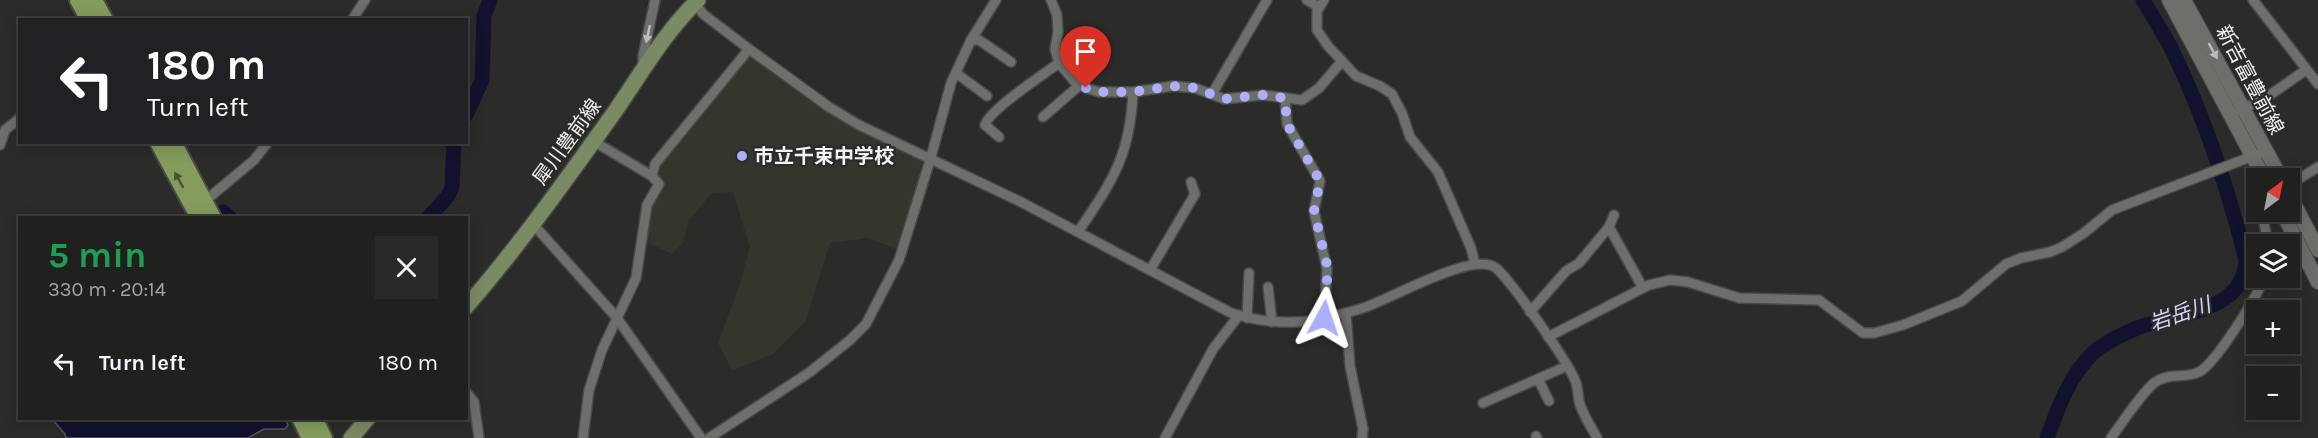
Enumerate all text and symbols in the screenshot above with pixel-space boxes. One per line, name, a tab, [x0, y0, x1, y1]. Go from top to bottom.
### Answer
street label: 新吉富豊前線	[2212, 22, 2288, 138]
one-way arrow	[642, 25, 652, 44]
pin	[1060, 26, 1111, 88]
icon: arrive	[1069, 35, 1102, 68]
text: 180 m	[147, 40, 266, 90]
icon: left	[48, 42, 126, 120]
one-way arrow	[2207, 43, 2218, 59]
text: Turn left	[147, 91, 248, 123]
street label: 犀川豊前線	[528, 95, 606, 189]
place label: 市立千束中学校	[754, 145, 894, 168]
marker: 市立千束中学校	[735, 149, 749, 163]
north arrow	[2246, 168, 2300, 222]
map controls	[2246, 168, 2300, 420]
one-way arrow	[174, 171, 184, 188]
text: 5 min	[48, 234, 146, 276]
button: layers	[2246, 234, 2300, 288]
button: close	[375, 236, 438, 299]
text: 330 m · 20:14	[48, 278, 166, 301]
position arrow	[1292, 286, 1356, 350]
water label: 岩岳川	[2146, 292, 2216, 336]
button: +	[2246, 300, 2300, 354]
icon: left	[48, 347, 81, 380]
text: Turn left	[99, 350, 186, 376]
text: 180 m	[378, 350, 438, 376]
button: −	[2246, 366, 2300, 420]

